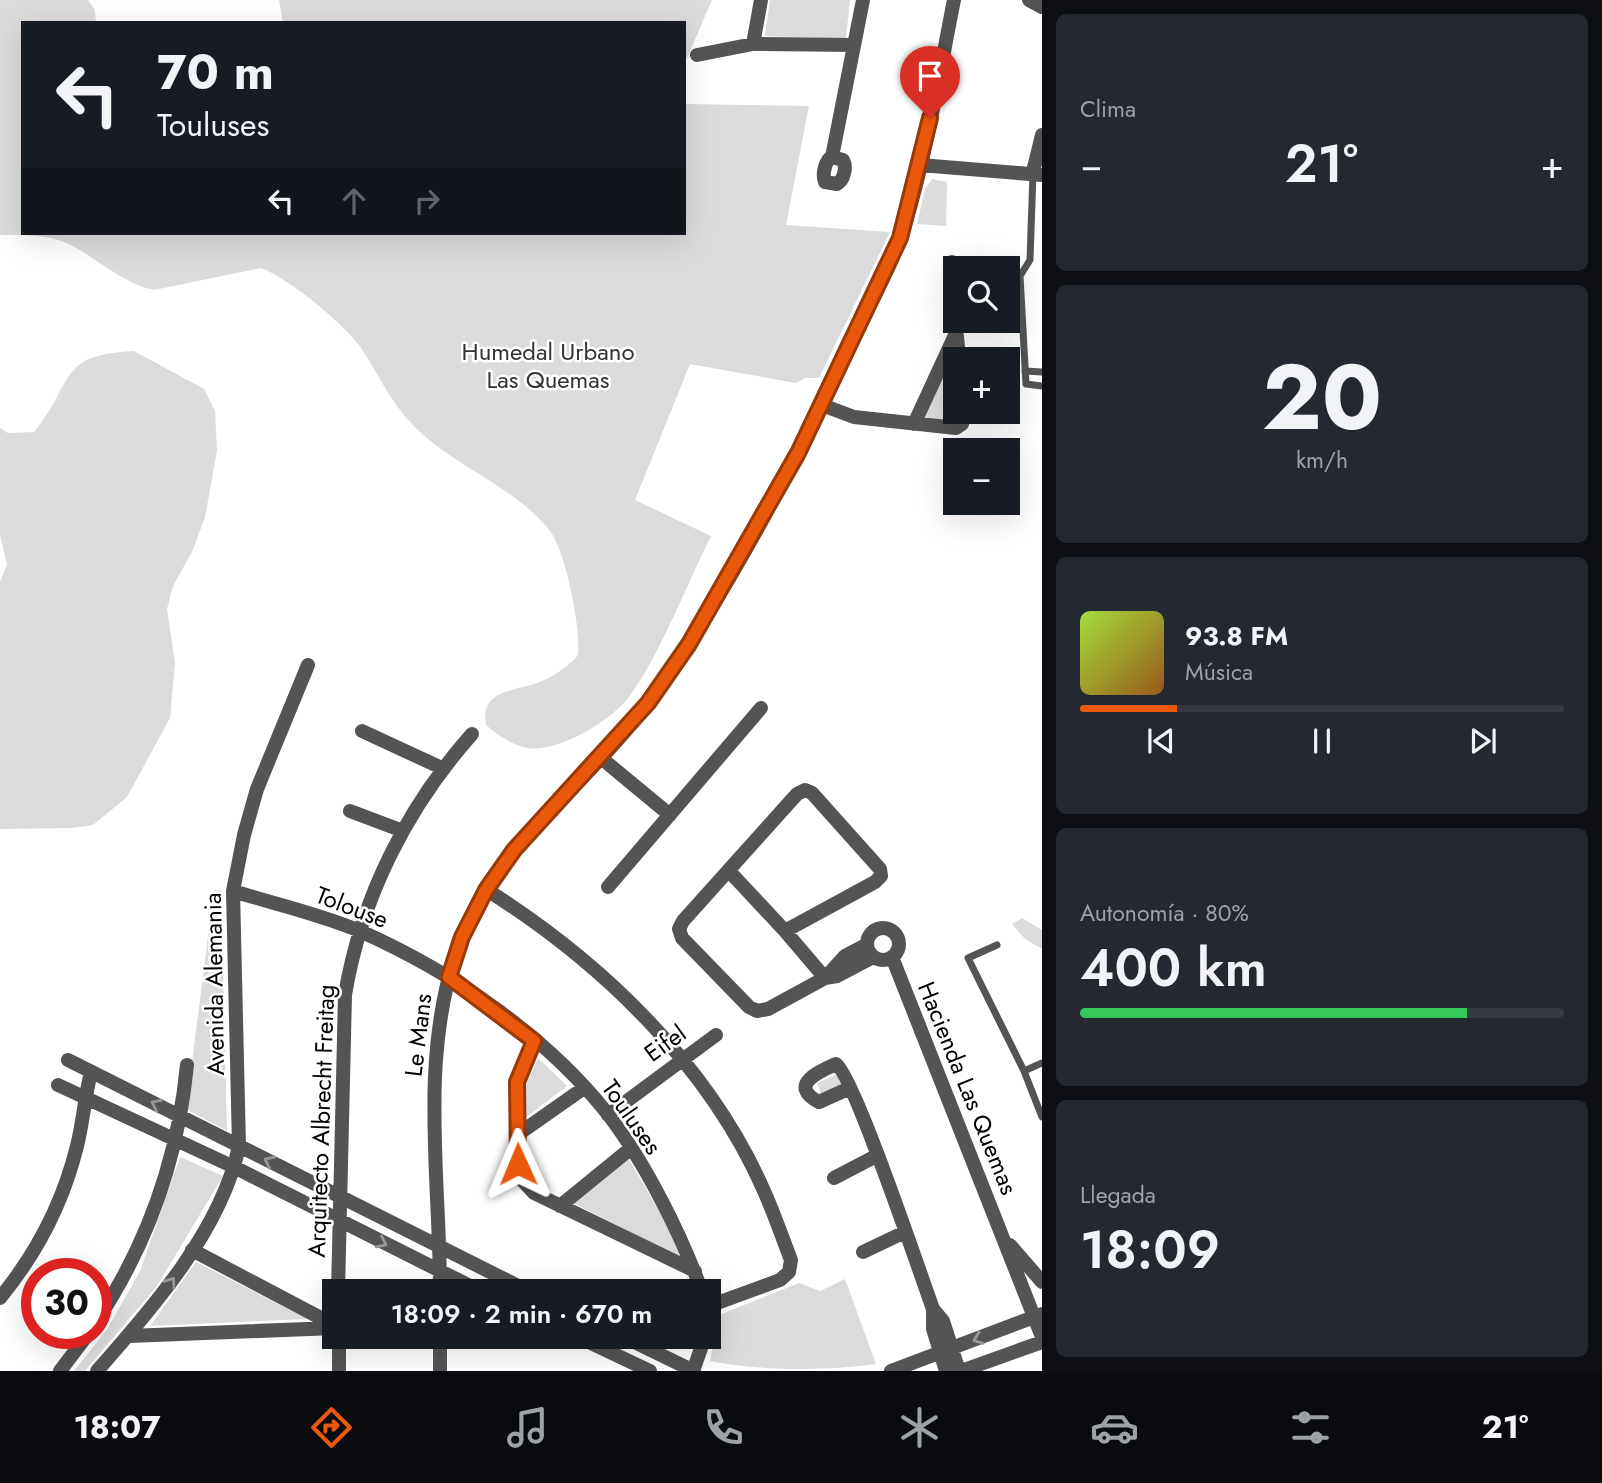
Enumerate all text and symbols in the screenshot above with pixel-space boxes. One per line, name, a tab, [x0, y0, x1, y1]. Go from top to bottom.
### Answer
text: 70 m	[157, 37, 274, 107]
pin	[900, 46, 960, 118]
icon: left	[42, 49, 133, 140]
icon: arrive	[911, 57, 949, 95]
text: Clima	[1080, 92, 1136, 126]
text: Touluses	[157, 102, 269, 148]
text: 21°	[1285, 126, 1358, 202]
text: −	[1080, 137, 1102, 192]
text: +	[1541, 137, 1564, 192]
icon: left	[262, 182, 300, 220]
icon: ahead	[335, 182, 373, 220]
icon: right	[408, 182, 446, 220]
map controls	[943, 256, 1020, 515]
button: search	[943, 256, 1020, 333]
text: 20	[1262, 332, 1382, 463]
park label: Humedal Urbano Las Quemas	[462, 334, 634, 397]
button: +	[943, 347, 1020, 424]
button: −	[943, 438, 1020, 515]
text: km/h	[1296, 443, 1348, 477]
text: 93.8 FM	[1185, 617, 1288, 655]
text: Música	[1185, 655, 1253, 689]
icon: previous	[1142, 722, 1180, 760]
icon: pause	[1303, 722, 1341, 760]
icon: next	[1464, 722, 1502, 760]
street label: Tolouse	[311, 877, 393, 937]
street label: Avenida Alemania	[195, 892, 233, 1076]
text: Autonomía · 80%	[1080, 896, 1249, 930]
text: 400 km	[1080, 930, 1267, 1006]
street label: Hacienda Las Quemas	[909, 976, 1027, 1200]
street label: Arquitecto Albrecht Freitag	[299, 984, 343, 1258]
street label: Le Mans	[396, 991, 440, 1079]
street label: Eifel	[637, 1016, 693, 1070]
street label: Touluses	[593, 1072, 671, 1162]
one-way arrow	[151, 1099, 163, 1113]
position arrow	[481, 1127, 555, 1201]
one-way arrow	[264, 1156, 276, 1170]
text: Llegada	[1080, 1178, 1156, 1212]
text: 18:09	[1080, 1212, 1220, 1288]
one-way arrow	[375, 1234, 387, 1248]
speed limit sign: 30	[21, 1258, 112, 1349]
one-way arrow	[163, 1277, 175, 1290]
text: 18:09 · 2 min · 670 m	[391, 1295, 652, 1333]
one-way arrow	[973, 1330, 985, 1344]
icon: directions	[307, 1403, 356, 1452]
icon: music	[503, 1403, 552, 1452]
icon: phone	[699, 1403, 748, 1452]
icon: climate	[895, 1403, 944, 1452]
icon: car	[1090, 1403, 1139, 1452]
icon: filters	[1286, 1403, 1335, 1452]
text: 18:07	[73, 1404, 161, 1450]
text: 21°	[1482, 1404, 1529, 1450]

